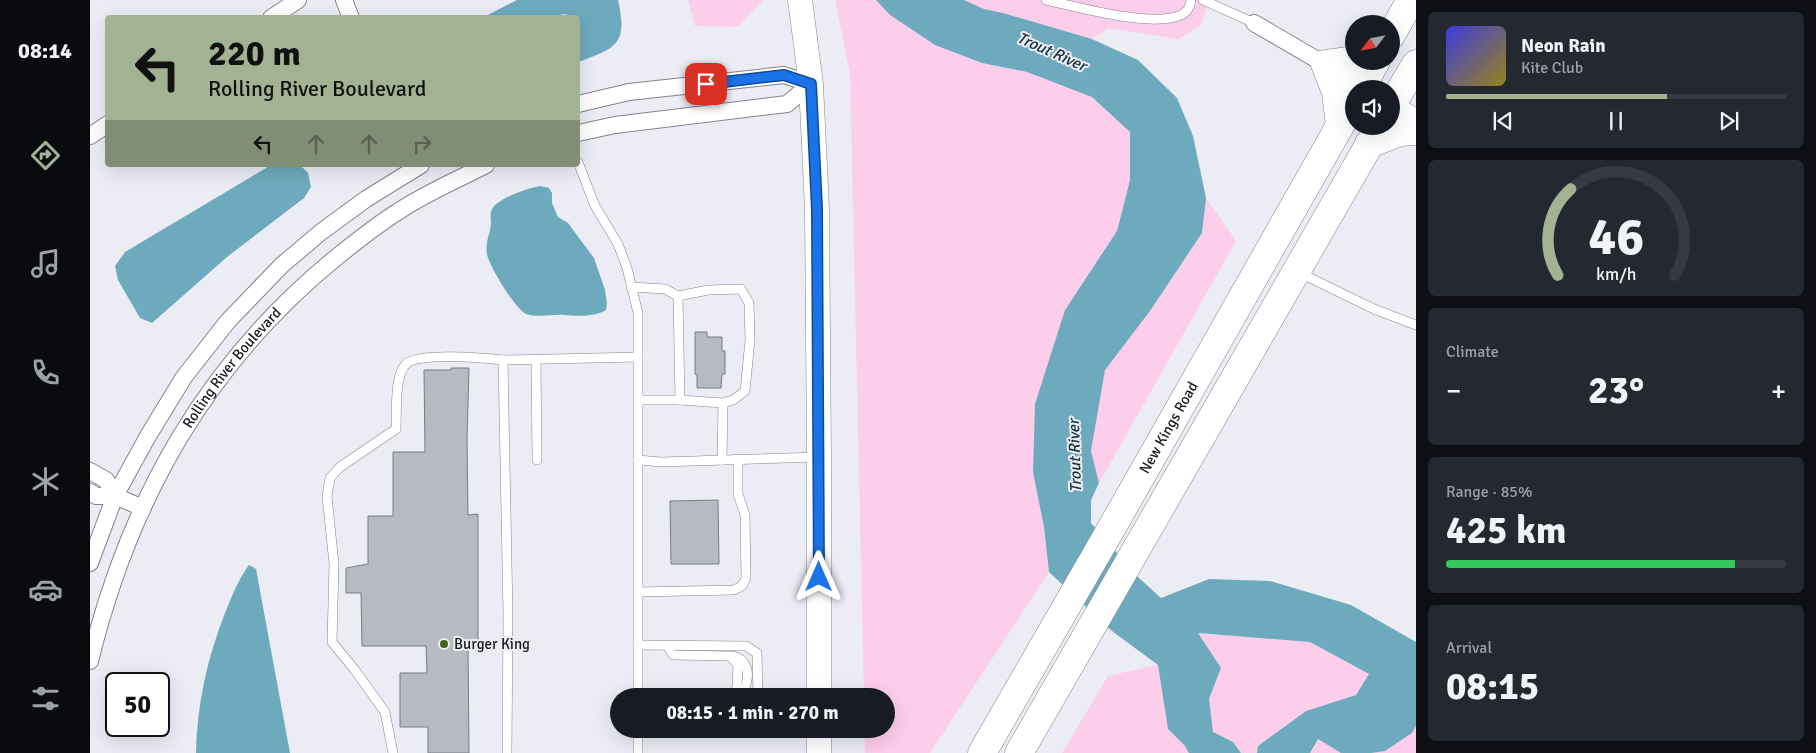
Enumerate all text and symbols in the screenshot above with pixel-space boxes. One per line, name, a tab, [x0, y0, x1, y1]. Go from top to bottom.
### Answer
north arrow	[1345, 15, 1400, 70]
map controls	[1345, 15, 1400, 135]
water label: Trout River	[1014, 28, 1091, 77]
text: 220 m	[208, 32, 301, 75]
text: Neon Rain	[1521, 34, 1606, 58]
icon: left	[125, 35, 190, 100]
text: 08:14	[18, 37, 72, 64]
text: Kite Club	[1521, 58, 1583, 78]
pin	[685, 63, 727, 105]
icon: arrive	[692, 70, 720, 98]
text: Rolling River Boulevard	[208, 75, 426, 102]
button: sound	[1345, 80, 1400, 135]
icon: previous	[1489, 107, 1517, 135]
icon: pause	[1602, 107, 1630, 135]
icon: next	[1715, 107, 1743, 135]
icon: left	[249, 130, 277, 158]
icon: ahead	[302, 130, 330, 158]
icon: ahead	[355, 130, 383, 158]
icon: right	[408, 130, 436, 158]
icon: directions	[28, 138, 63, 173]
text: 46	[1588, 205, 1644, 269]
icon: music	[28, 246, 63, 281]
text: km/h	[1596, 263, 1636, 285]
street label: Rolling River Boulevard	[179, 304, 285, 431]
text: Climate	[1446, 342, 1499, 362]
icon: phone	[28, 355, 63, 390]
text: 23°	[1588, 367, 1644, 414]
text: −	[1446, 374, 1461, 408]
text: +	[1771, 374, 1786, 408]
street label: New Kings Road	[1135, 378, 1202, 477]
water label: Trout River	[1064, 417, 1086, 493]
icon: climate	[28, 464, 63, 499]
text: Range · 85%	[1446, 482, 1532, 502]
text: 425 km	[1446, 507, 1567, 554]
position arrow	[792, 550, 844, 602]
icon: car	[28, 572, 63, 607]
place label: Burger King	[454, 635, 530, 653]
marker: Burger King	[438, 638, 450, 650]
text: Arrival	[1446, 638, 1492, 658]
text: 08:15	[1446, 663, 1539, 710]
speed limit sign: 50	[105, 672, 170, 737]
icon: filters	[28, 681, 63, 716]
text: 08:15 · 1 min · 270 m	[666, 701, 839, 725]

